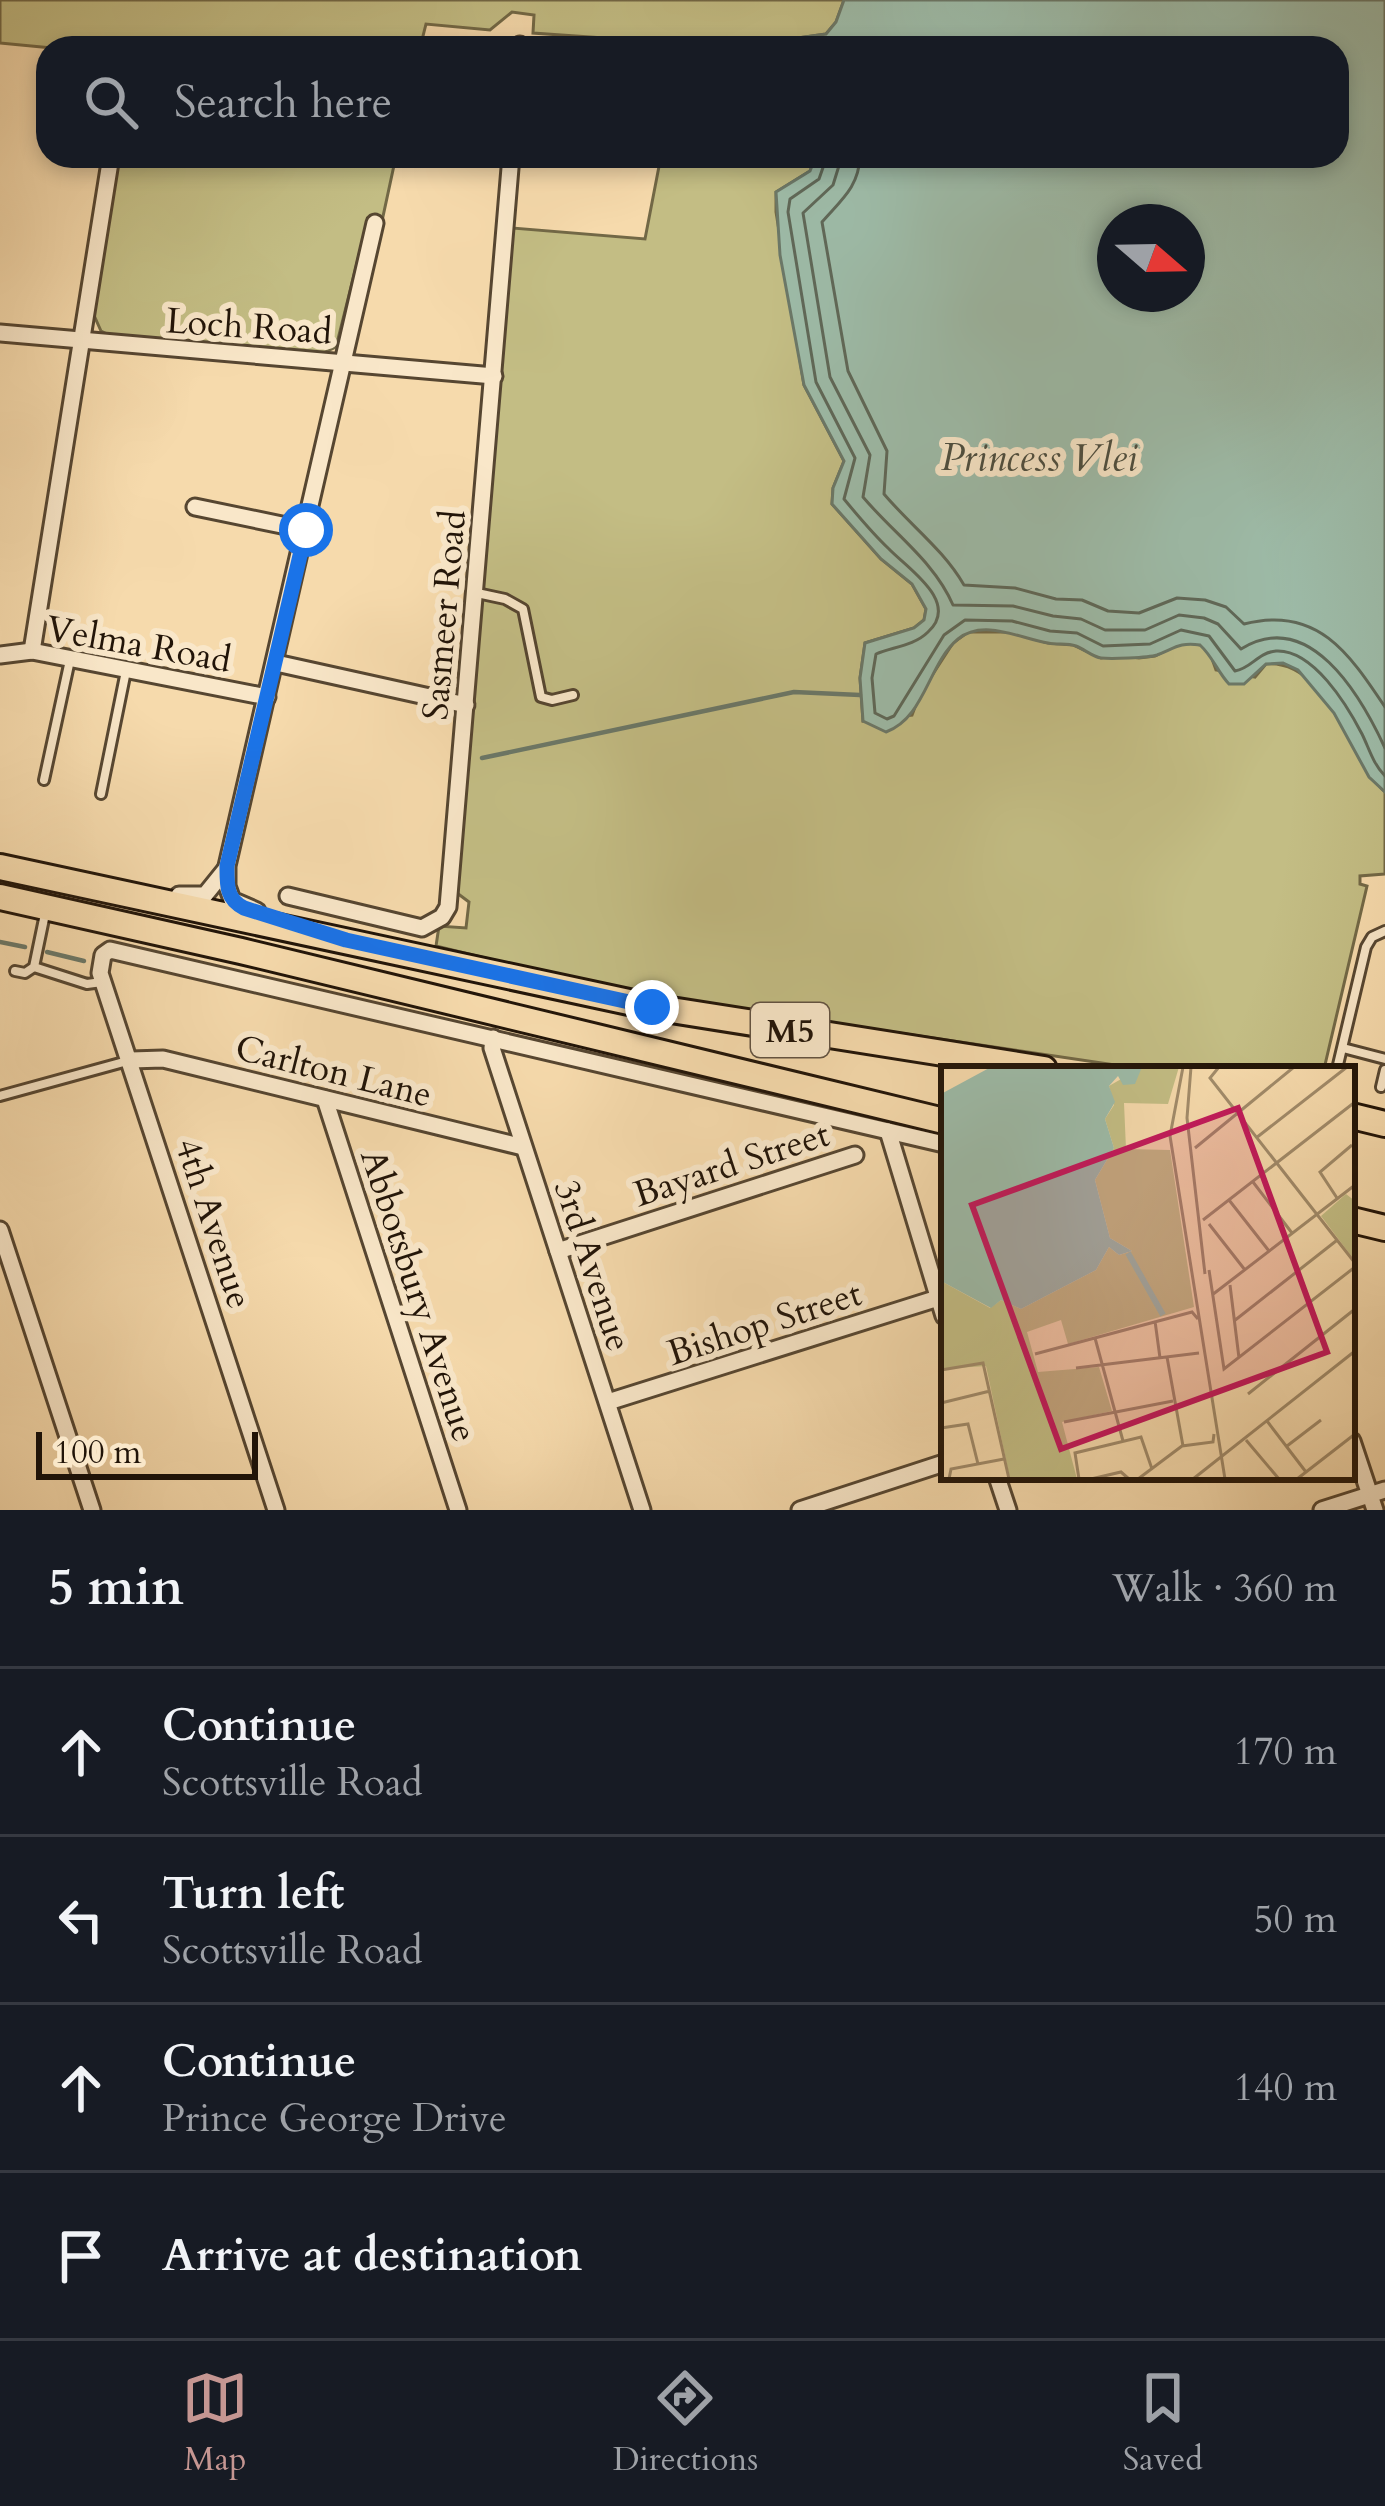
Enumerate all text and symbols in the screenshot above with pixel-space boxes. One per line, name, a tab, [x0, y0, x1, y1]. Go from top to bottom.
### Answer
search box	[36, 36, 1349, 168]
icon: search	[78, 69, 144, 135]
text: Search here	[174, 72, 392, 133]
north arrow	[1097, 204, 1205, 312]
street label: Loch Road	[164, 296, 334, 357]
water label: Princess Vlei	[941, 431, 1138, 484]
route start	[279, 503, 333, 557]
street label: Sasmeer Road	[411, 508, 478, 722]
street label: Velma Road	[43, 604, 235, 685]
route end	[625, 980, 679, 1034]
road number: M5	[751, 1003, 829, 1057]
street label: Carlton Lane	[230, 1023, 437, 1119]
inset map	[941, 1066, 1355, 1480]
street label: Bayard Street	[627, 1110, 836, 1219]
street label: 4th Avenue	[163, 1132, 264, 1315]
street label: Abbotsbury Avenue	[348, 1143, 489, 1448]
street label: 3rd Avenue	[542, 1174, 643, 1357]
street label: Bishop Street	[661, 1269, 868, 1378]
scale bar	[36, 1426, 258, 1479]
text: 100 m	[54, 1430, 141, 1475]
text: 5 min	[48, 1553, 184, 1623]
text: Walk · 360 m	[1112, 1562, 1337, 1615]
text: Continue	[162, 1695, 356, 1756]
icon: ahead	[48, 1719, 114, 1785]
text: 170 m	[1234, 1725, 1337, 1778]
text: Scottsville Road	[162, 1756, 423, 1809]
text: Turn left	[162, 1863, 344, 1924]
icon: left	[48, 1887, 114, 1953]
text: 50 m	[1254, 1893, 1337, 1946]
text: Scottsville Road	[162, 1924, 423, 1977]
text: Continue	[162, 2031, 356, 2092]
icon: ahead	[48, 2055, 114, 2121]
text: 140 m	[1234, 2061, 1337, 2114]
text: Prince George Drive	[162, 2092, 507, 2145]
icon: arrive	[48, 2223, 114, 2289]
text: Arrive at destination	[162, 2225, 582, 2286]
tab: Map	[182, 2365, 248, 2482]
tab: Directions	[613, 2365, 758, 2482]
tab: Saved	[1123, 2365, 1203, 2482]

